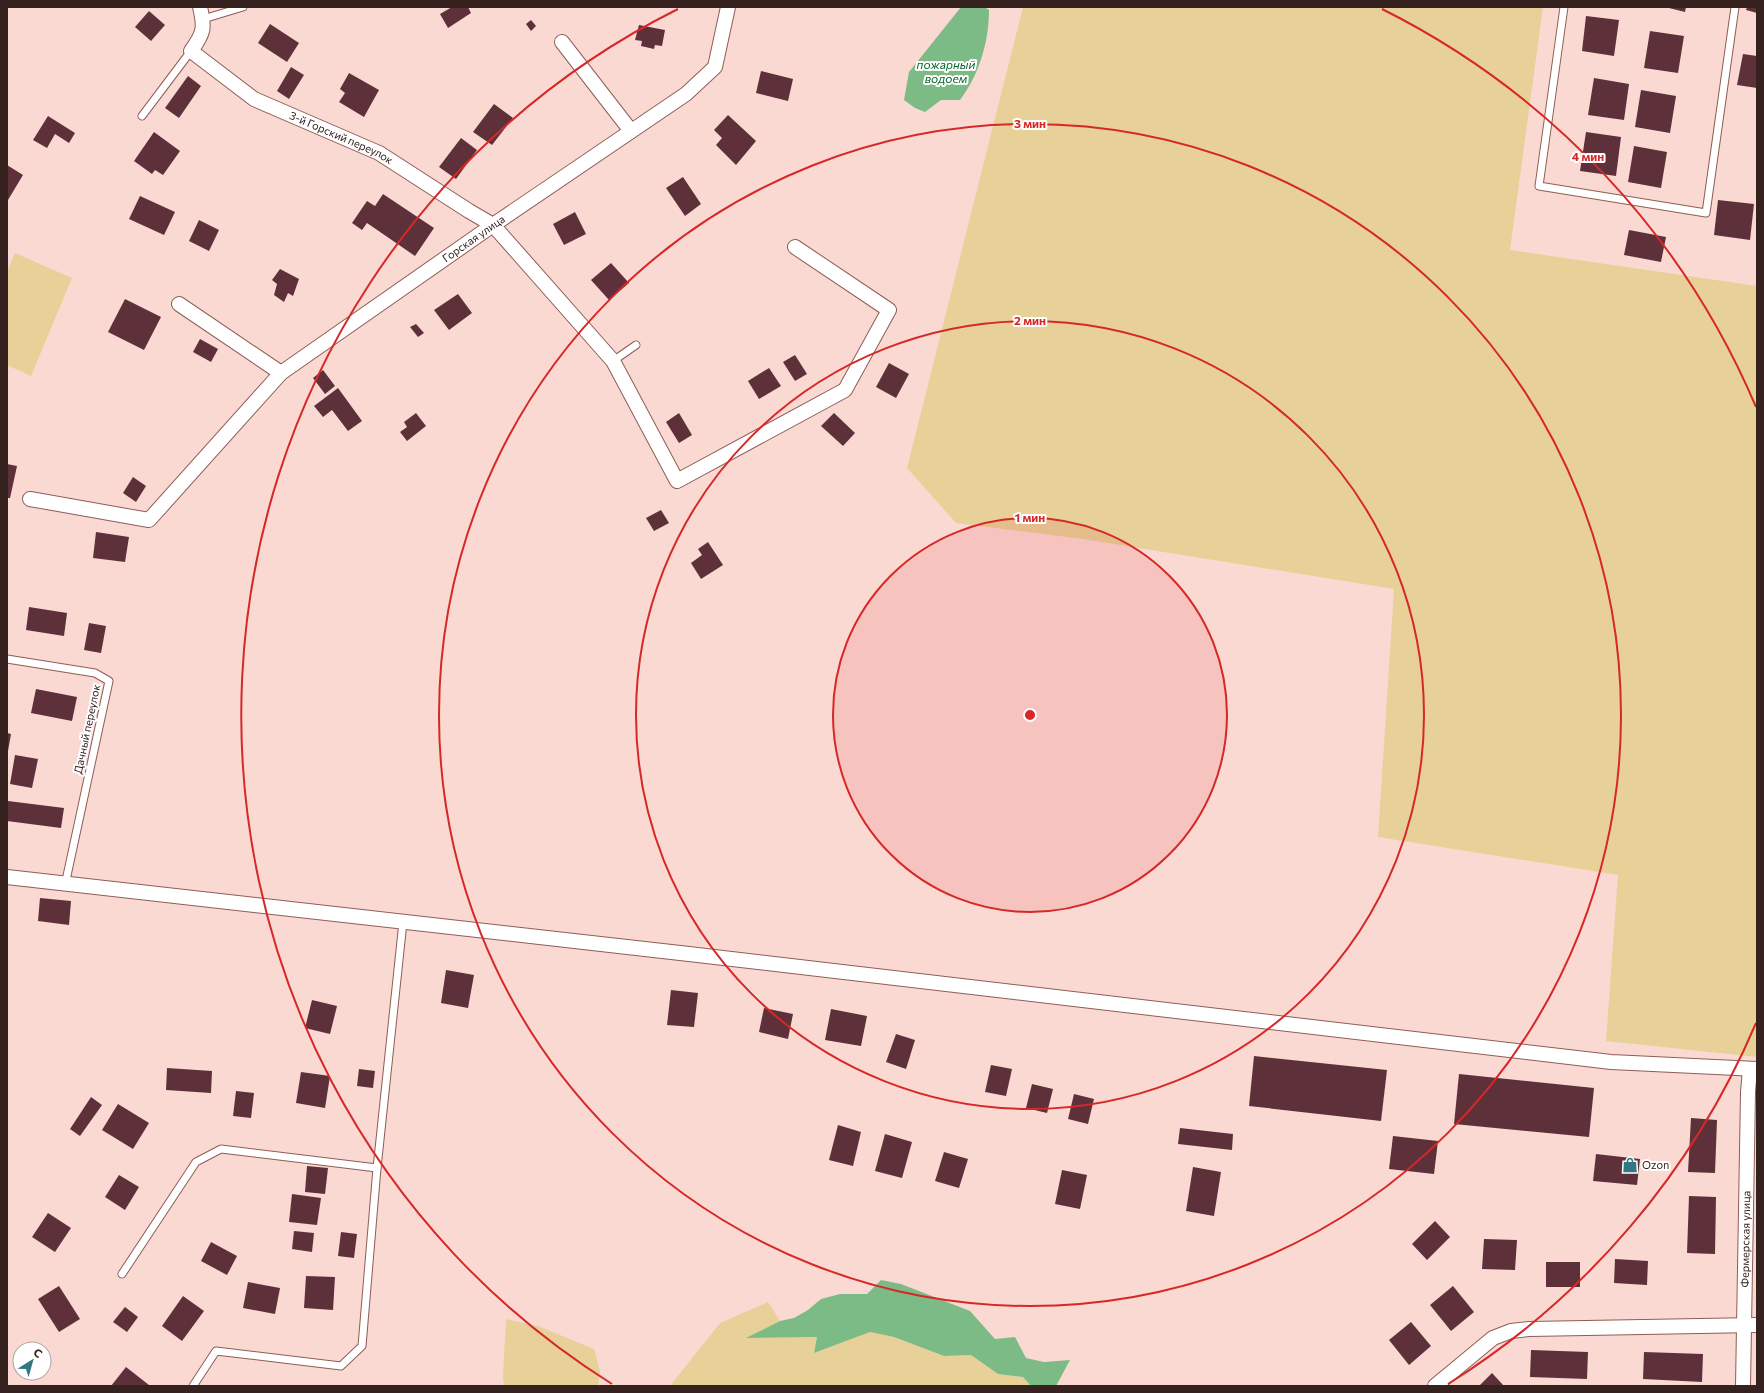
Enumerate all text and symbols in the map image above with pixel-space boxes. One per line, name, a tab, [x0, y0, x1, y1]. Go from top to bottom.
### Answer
water label: пожарный водоем	[917, 57, 976, 85]
street label: 3-й Горский переулок	[288, 108, 396, 166]
text: 3 мин	[1014, 116, 1046, 130]
text: 4 мин	[1572, 149, 1604, 163]
street label: Горская улица	[439, 212, 507, 265]
text: 2 мин	[1014, 313, 1046, 327]
text: 1 мин	[1015, 510, 1045, 524]
street label: Дачный переулок	[71, 683, 102, 775]
centre of rings	[1023, 708, 1037, 722]
shop icon: Ozon	[1621, 1156, 1639, 1174]
place label: Ozon	[1642, 1158, 1669, 1171]
street label: Фермерская улица	[1738, 1191, 1752, 1288]
north arrow	[12, 1341, 52, 1381]
text: С	[31, 1345, 46, 1360]

